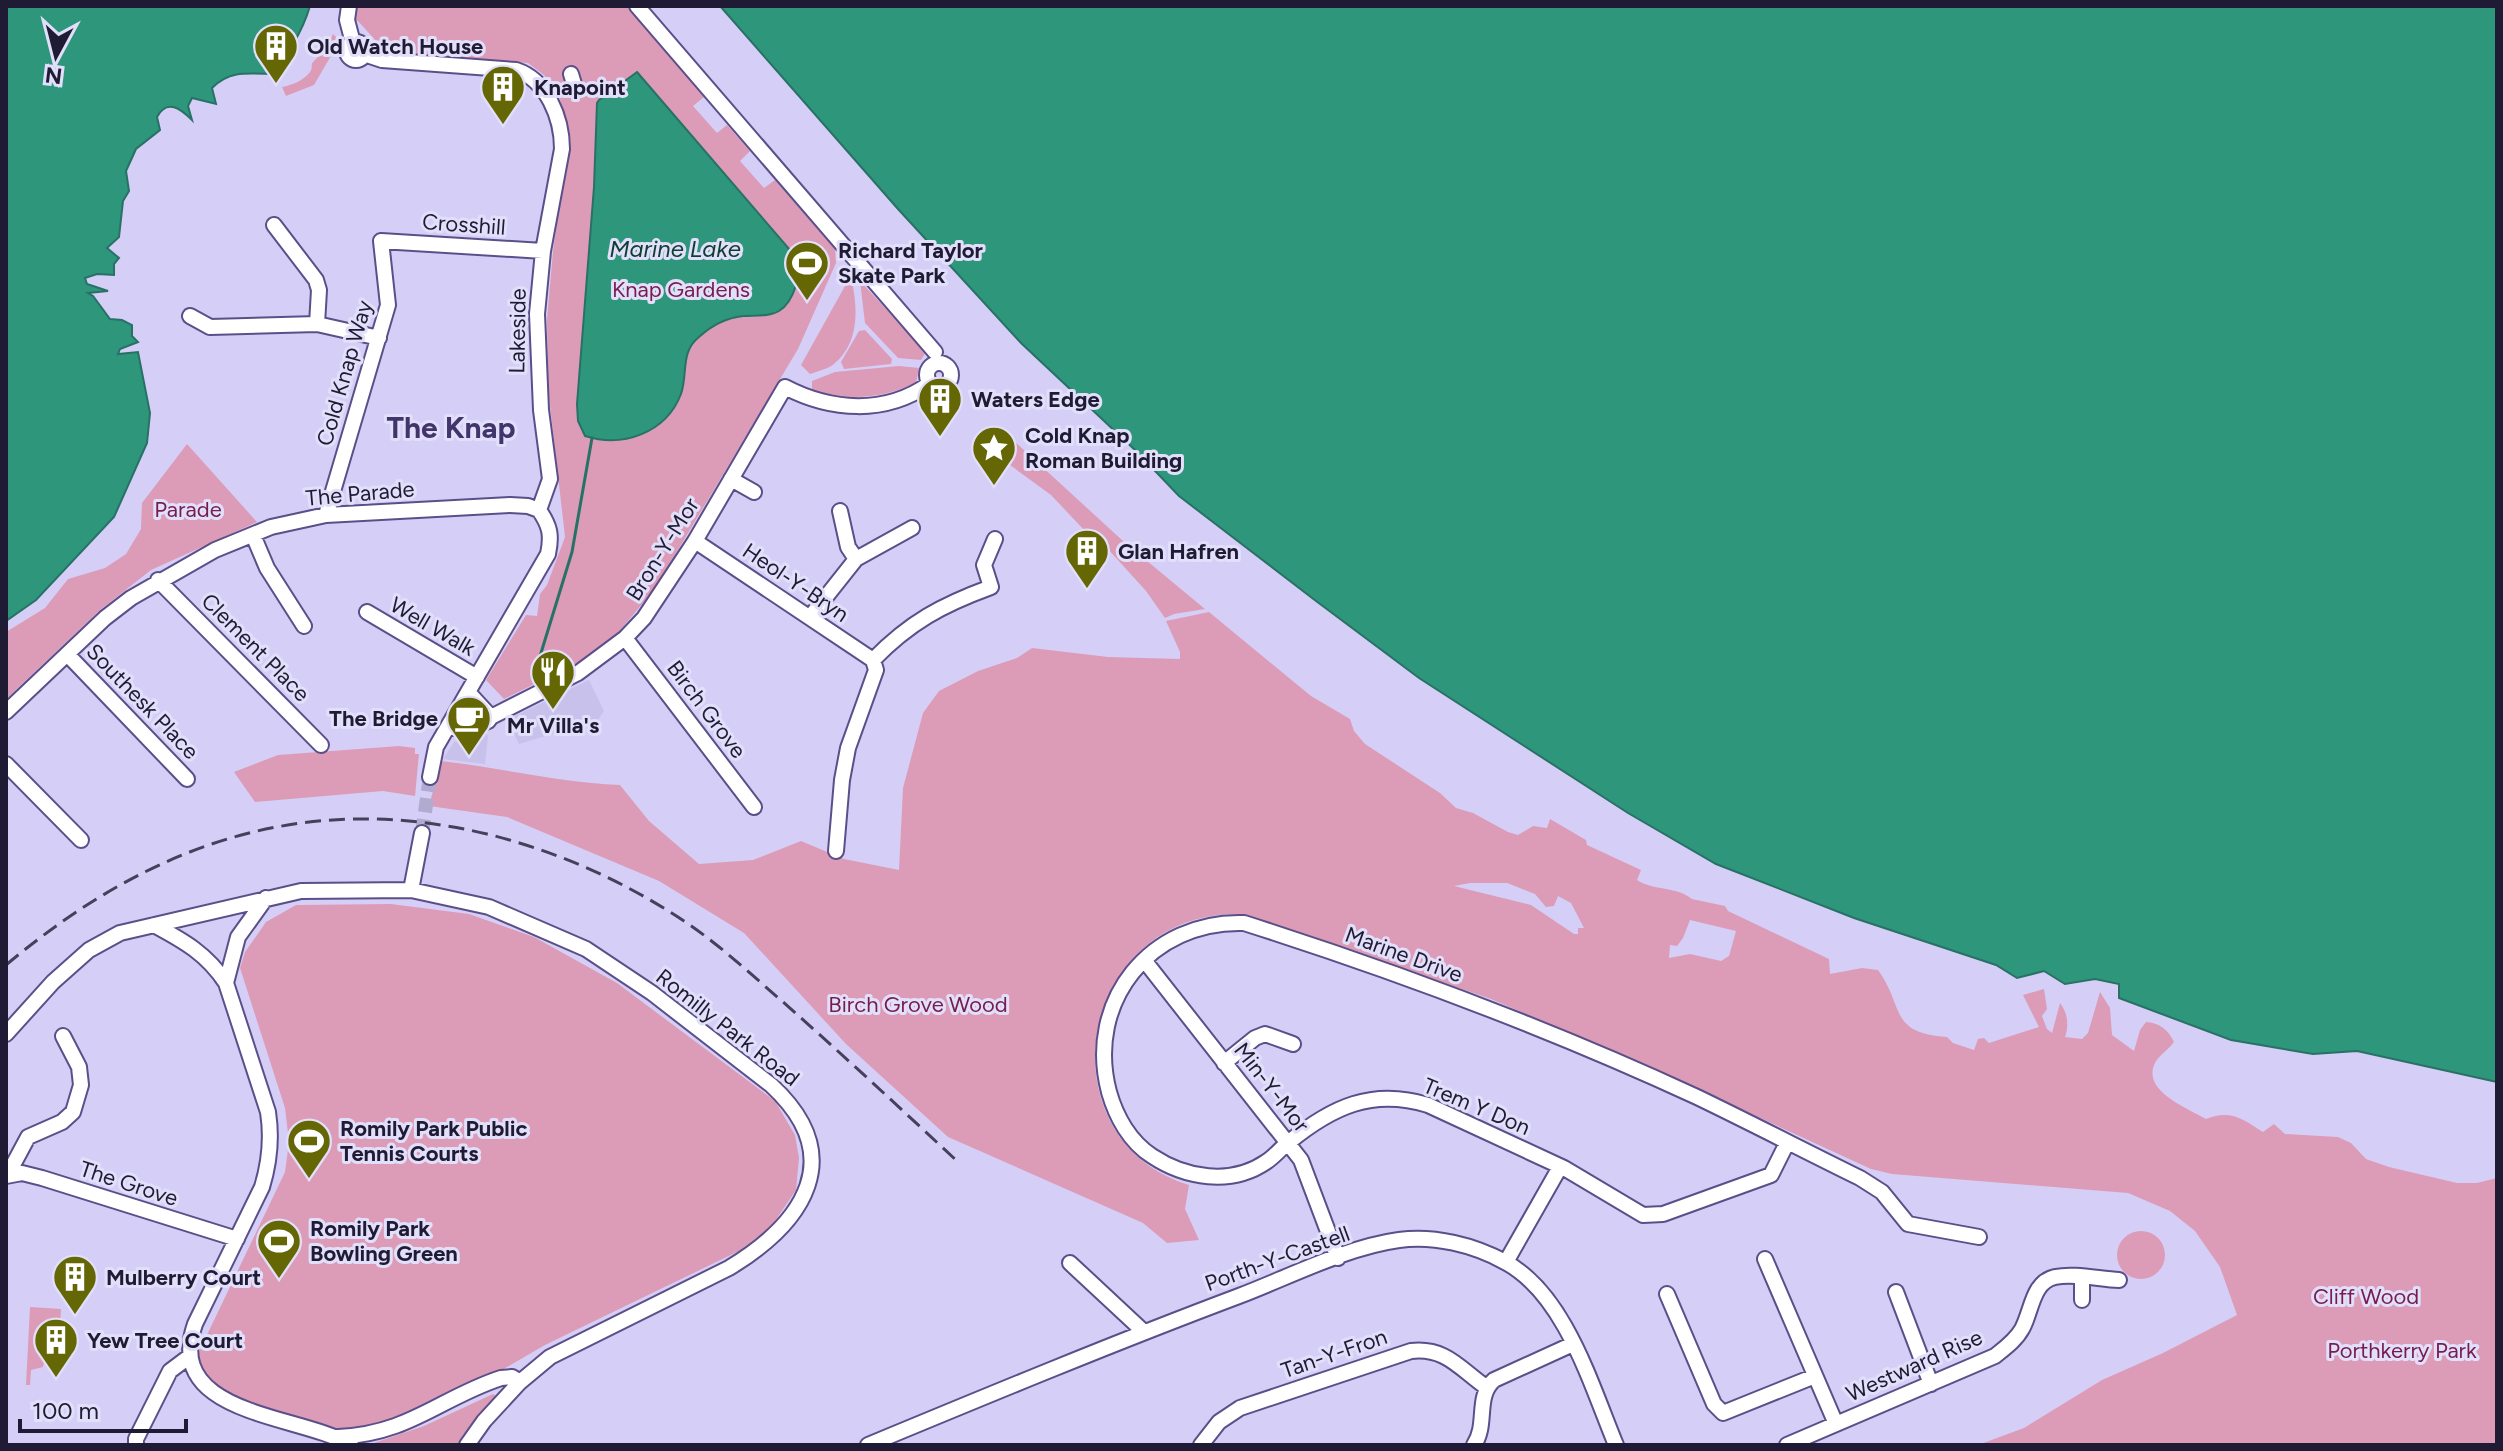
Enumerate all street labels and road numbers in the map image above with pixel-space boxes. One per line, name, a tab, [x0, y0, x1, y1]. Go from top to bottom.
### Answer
street label: Crosshill	[421, 208, 507, 241]
street label: Lakeside	[503, 288, 532, 374]
street label: Cold Knap Way	[311, 297, 378, 449]
street label: The Parade	[304, 475, 416, 512]
street label: Bron-Y-Mor	[620, 492, 705, 606]
street label: Heol-Y-Bryn	[737, 537, 854, 628]
street label: Clement Place	[196, 588, 315, 707]
street label: Well Walk	[385, 591, 481, 662]
street label: Southesk Place	[81, 638, 205, 765]
street label: Birch Grove	[661, 655, 752, 764]
street label: Marine Drive	[1341, 921, 1466, 988]
street label: Romilly Park Road	[650, 963, 805, 1092]
street label: Min-Y-Mor	[1228, 1037, 1315, 1138]
street label: Trem Y Don	[1419, 1072, 1534, 1141]
street label: The Grove	[76, 1155, 181, 1212]
street label: Porth-Y-Castell	[1201, 1220, 1353, 1297]
street label: Tan-Y-Fron	[1278, 1323, 1391, 1384]
street label: Westward Rise	[1842, 1323, 1986, 1407]

